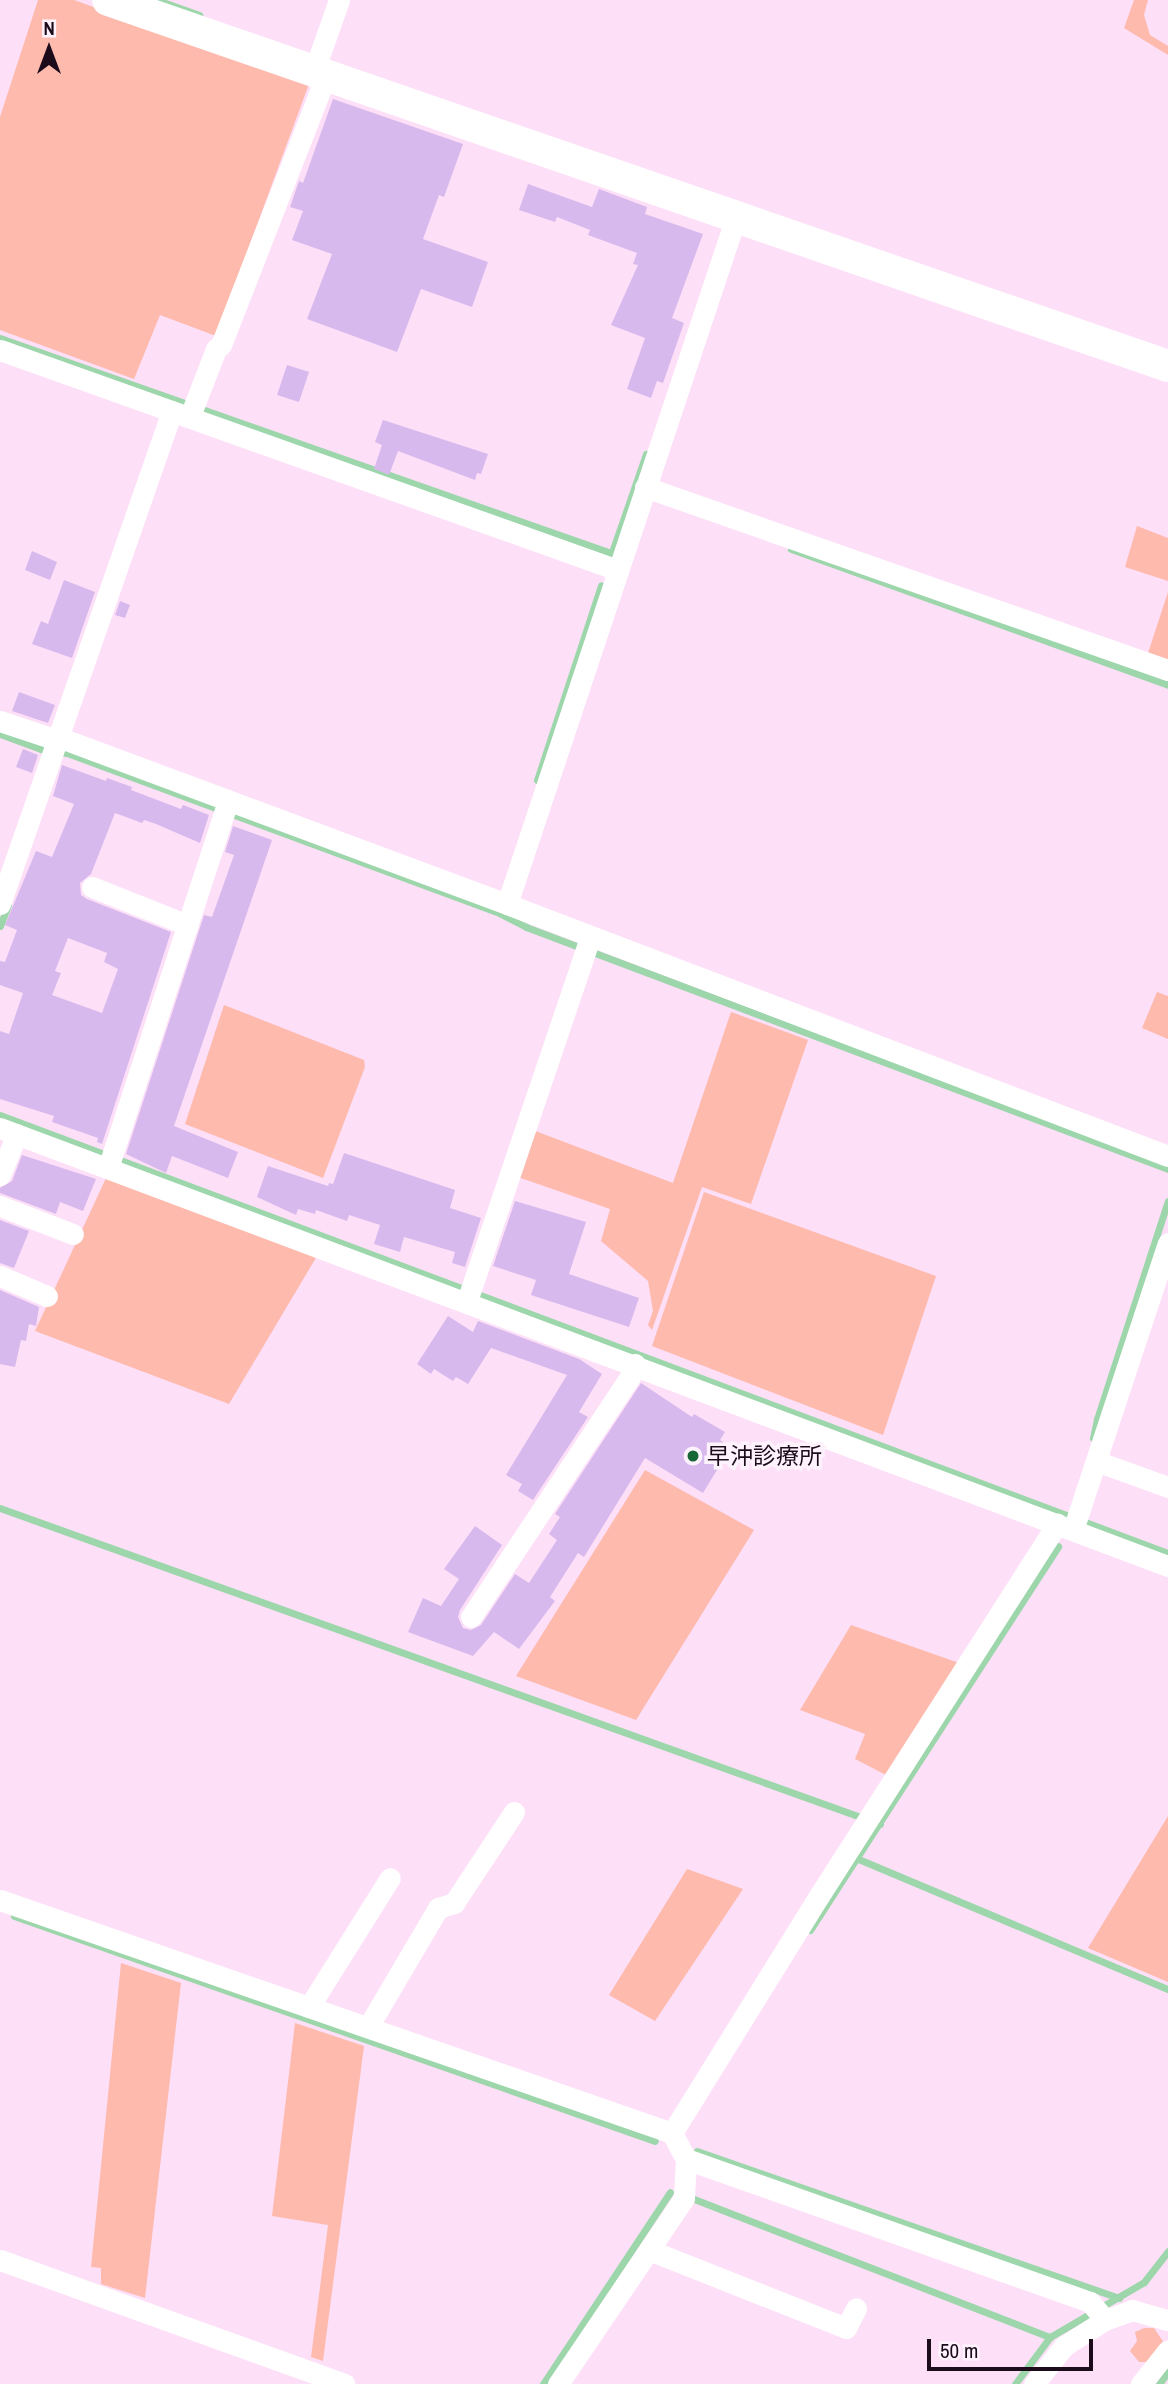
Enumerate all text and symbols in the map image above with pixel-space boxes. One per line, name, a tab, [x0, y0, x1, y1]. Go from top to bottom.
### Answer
north arrow	[14, 14, 84, 84]
text: N	[43, 15, 55, 41]
place label: 早沖診療所	[707, 1442, 822, 1470]
marker: 早沖診療所	[685, 1448, 701, 1464]
scale bar	[930, 2324, 1096, 2368]
text: 50 m	[940, 2336, 978, 2365]

